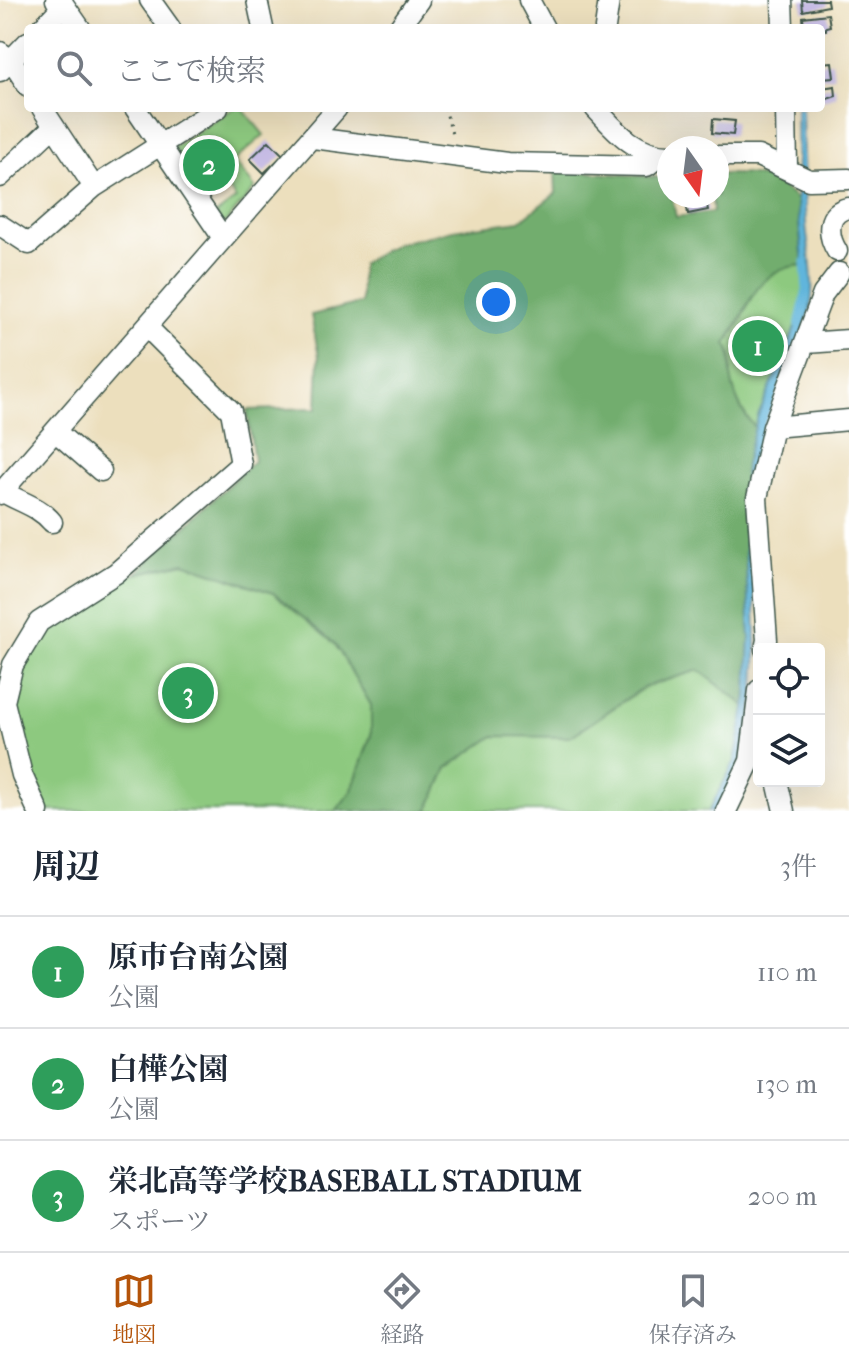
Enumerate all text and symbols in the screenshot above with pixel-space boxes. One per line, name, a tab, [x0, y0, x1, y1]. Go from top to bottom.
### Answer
search box	[24, 24, 825, 112]
icon: search	[52, 46, 96, 90]
text: ここで検索	[116, 54, 266, 89]
pin: 2	[183, 135, 235, 195]
north arrow	[657, 136, 729, 208]
your location	[476, 282, 516, 322]
pin: 1	[732, 316, 784, 376]
map controls	[753, 643, 825, 787]
button: locate	[753, 643, 825, 715]
pin: 3	[162, 663, 214, 723]
button: layers	[753, 715, 825, 787]
text: 周辺	[32, 847, 100, 887]
text: 3件	[780, 851, 817, 882]
text: 原市台南公園	[108, 940, 288, 975]
text: 1	[53, 957, 63, 988]
text: 110 m	[757, 957, 817, 988]
text: 公園	[108, 982, 160, 1013]
text: 白樺公園	[108, 1052, 228, 1087]
text: 2	[51, 1069, 65, 1100]
text: 130 m	[756, 1069, 817, 1100]
text: 公園	[108, 1094, 160, 1125]
text: 栄北高等学校BASEBALL STADIUM	[108, 1164, 582, 1199]
text: 3	[53, 1181, 63, 1212]
text: 200 m	[748, 1181, 817, 1212]
text: スポーツ	[108, 1206, 211, 1237]
tab: 地図	[112, 1269, 156, 1348]
tab: 経路	[380, 1269, 425, 1348]
tab: 保存済み	[649, 1269, 737, 1348]

